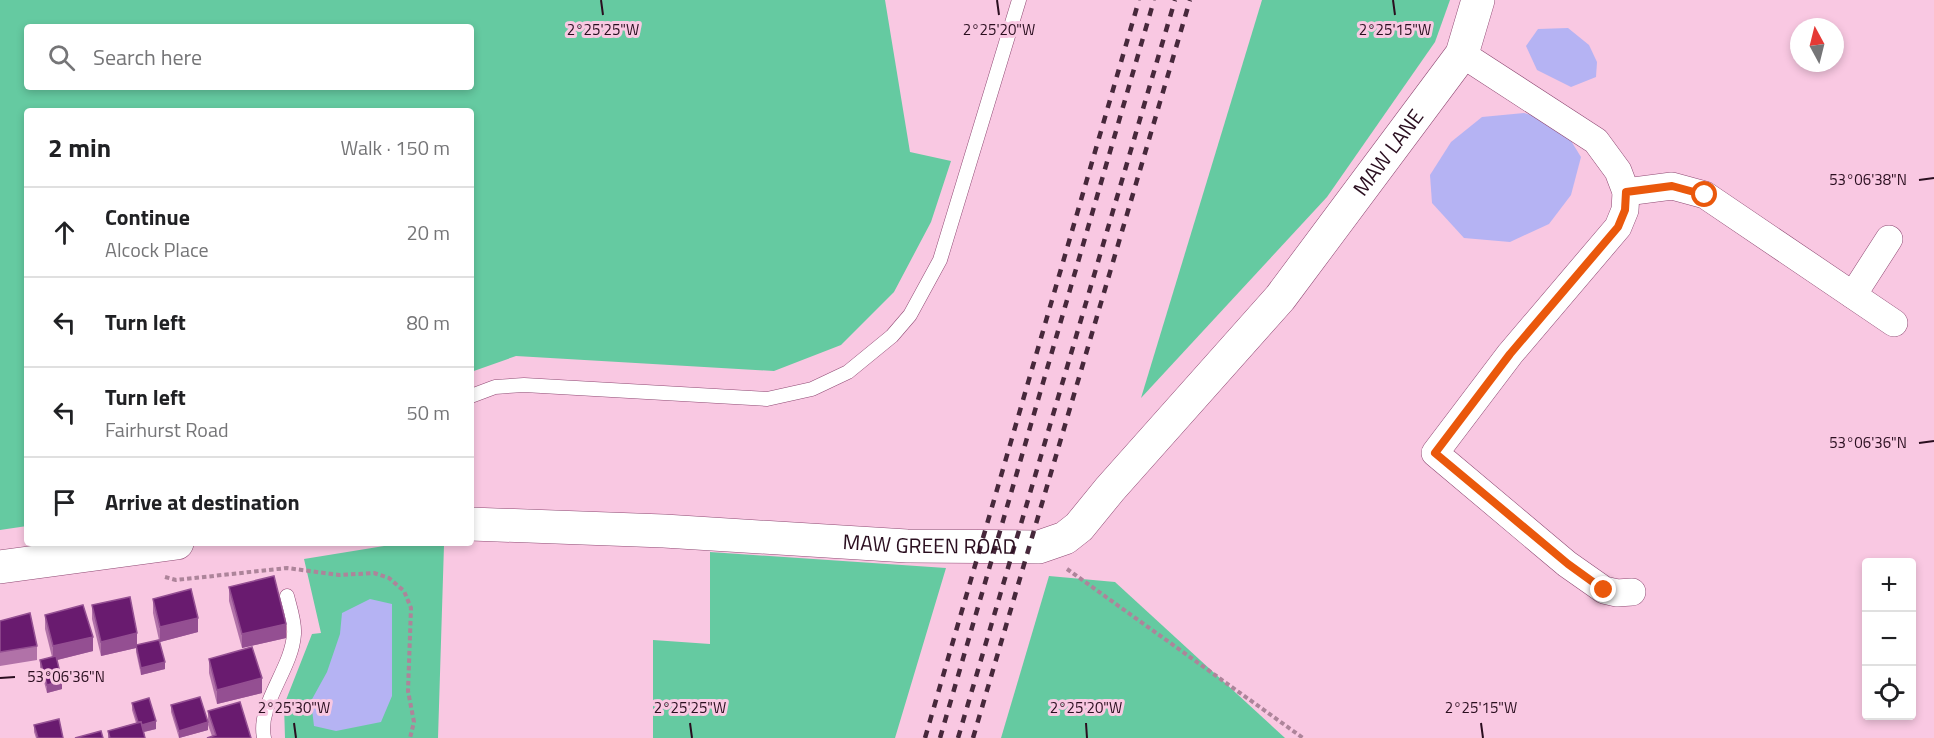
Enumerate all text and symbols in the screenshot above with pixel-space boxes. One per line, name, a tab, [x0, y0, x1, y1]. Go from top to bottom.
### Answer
text: 2°25'25"W	[567, 18, 639, 41]
text: 2°25'20"W	[963, 18, 1035, 41]
text: 2°25'15"W	[1359, 18, 1431, 41]
north arrow	[1790, 18, 1844, 72]
search box	[24, 24, 474, 90]
text: Search here	[93, 40, 202, 74]
icon: search	[45, 41, 78, 74]
street label: MAW LANE	[1345, 102, 1431, 202]
text: 2 min	[48, 128, 111, 167]
text: Walk · 150 m	[341, 132, 450, 163]
text: 53°06'38"N	[1829, 168, 1907, 191]
route start	[1691, 181, 1717, 207]
text: Continue	[105, 200, 190, 234]
icon: ahead	[48, 216, 81, 249]
text: 20 m	[406, 217, 450, 248]
text: Alcock Place	[105, 234, 209, 265]
text: Turn left	[105, 305, 186, 339]
icon: left	[48, 306, 81, 339]
text: 80 m	[406, 307, 450, 338]
text: Turn left	[105, 380, 186, 414]
icon: left	[48, 396, 81, 429]
text: 50 m	[406, 397, 450, 428]
text: Fairhurst Road	[105, 414, 228, 445]
text: 53°06'36"N	[1829, 431, 1907, 454]
text: Arrive at destination	[105, 485, 300, 519]
icon: arrive	[48, 486, 81, 519]
street label: MAW GREEN ROAD	[842, 525, 1016, 562]
map controls	[1862, 558, 1916, 720]
button: +	[1862, 558, 1916, 612]
route end	[1590, 576, 1616, 602]
button: −	[1862, 612, 1916, 666]
text: 53°06'36"N	[27, 665, 105, 688]
button: locate	[1862, 666, 1916, 720]
text: 2°25'30"W	[258, 696, 330, 719]
text: 2°25'25"W	[654, 696, 726, 719]
text: 2°25'20"W	[1050, 696, 1122, 719]
text: 2°25'15"W	[1445, 696, 1517, 719]

